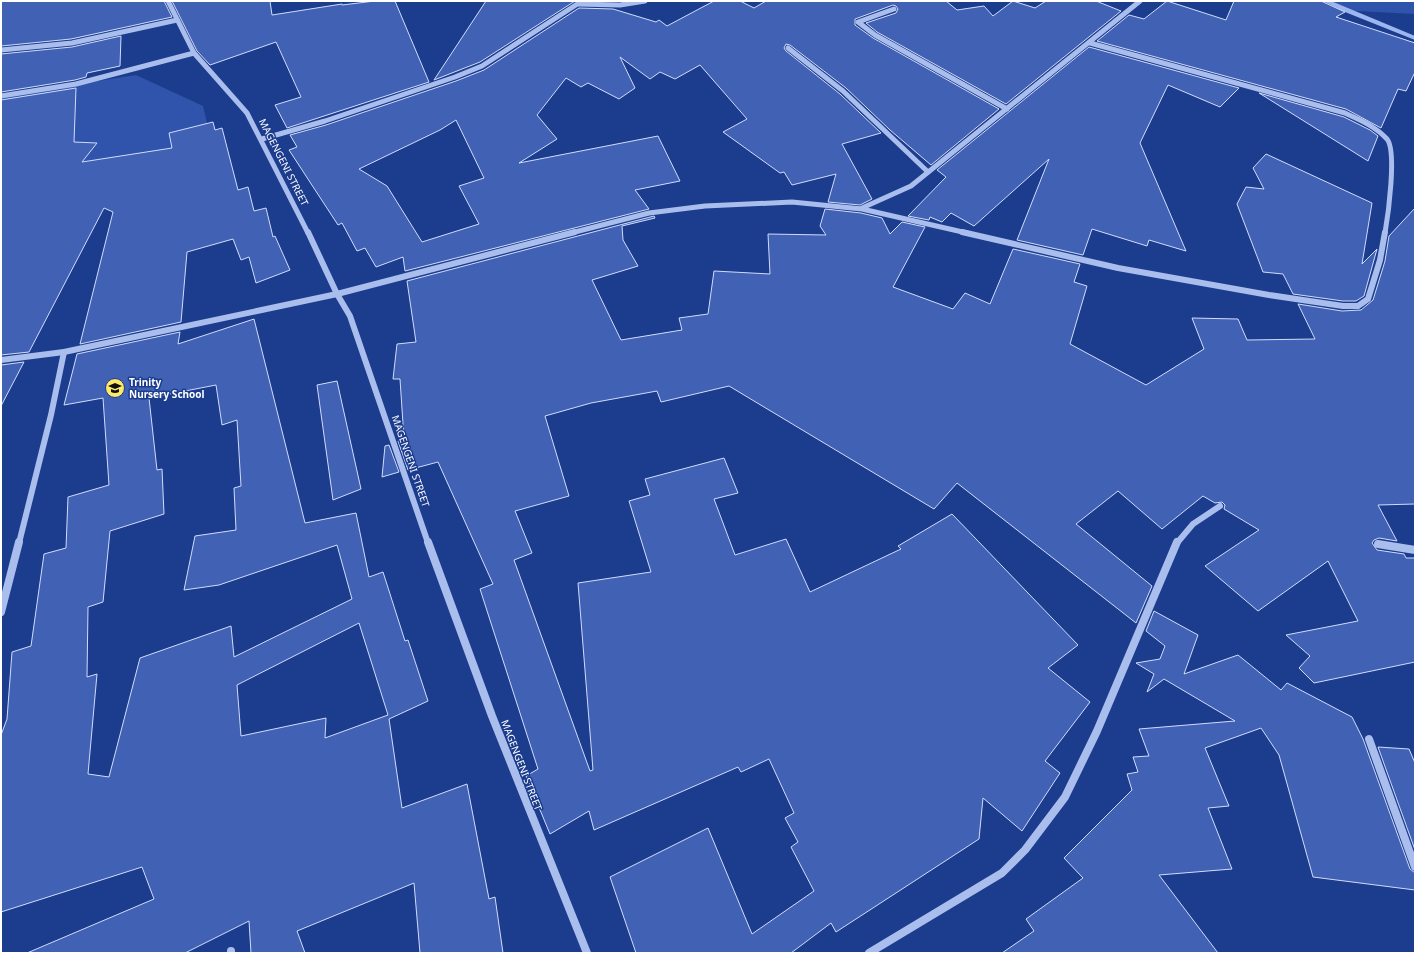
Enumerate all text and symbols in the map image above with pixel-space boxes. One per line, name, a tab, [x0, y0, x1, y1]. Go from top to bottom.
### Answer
street label: MAGENGENI STREET	[256, 116, 312, 208]
place label: Trinity Nursery School	[129, 375, 205, 401]
school or university icon: Trinity Nursery School	[104, 377, 126, 399]
street label: MAGENGENI STREET	[389, 413, 433, 509]
street label: MAGENGENI STREET	[498, 718, 546, 813]

